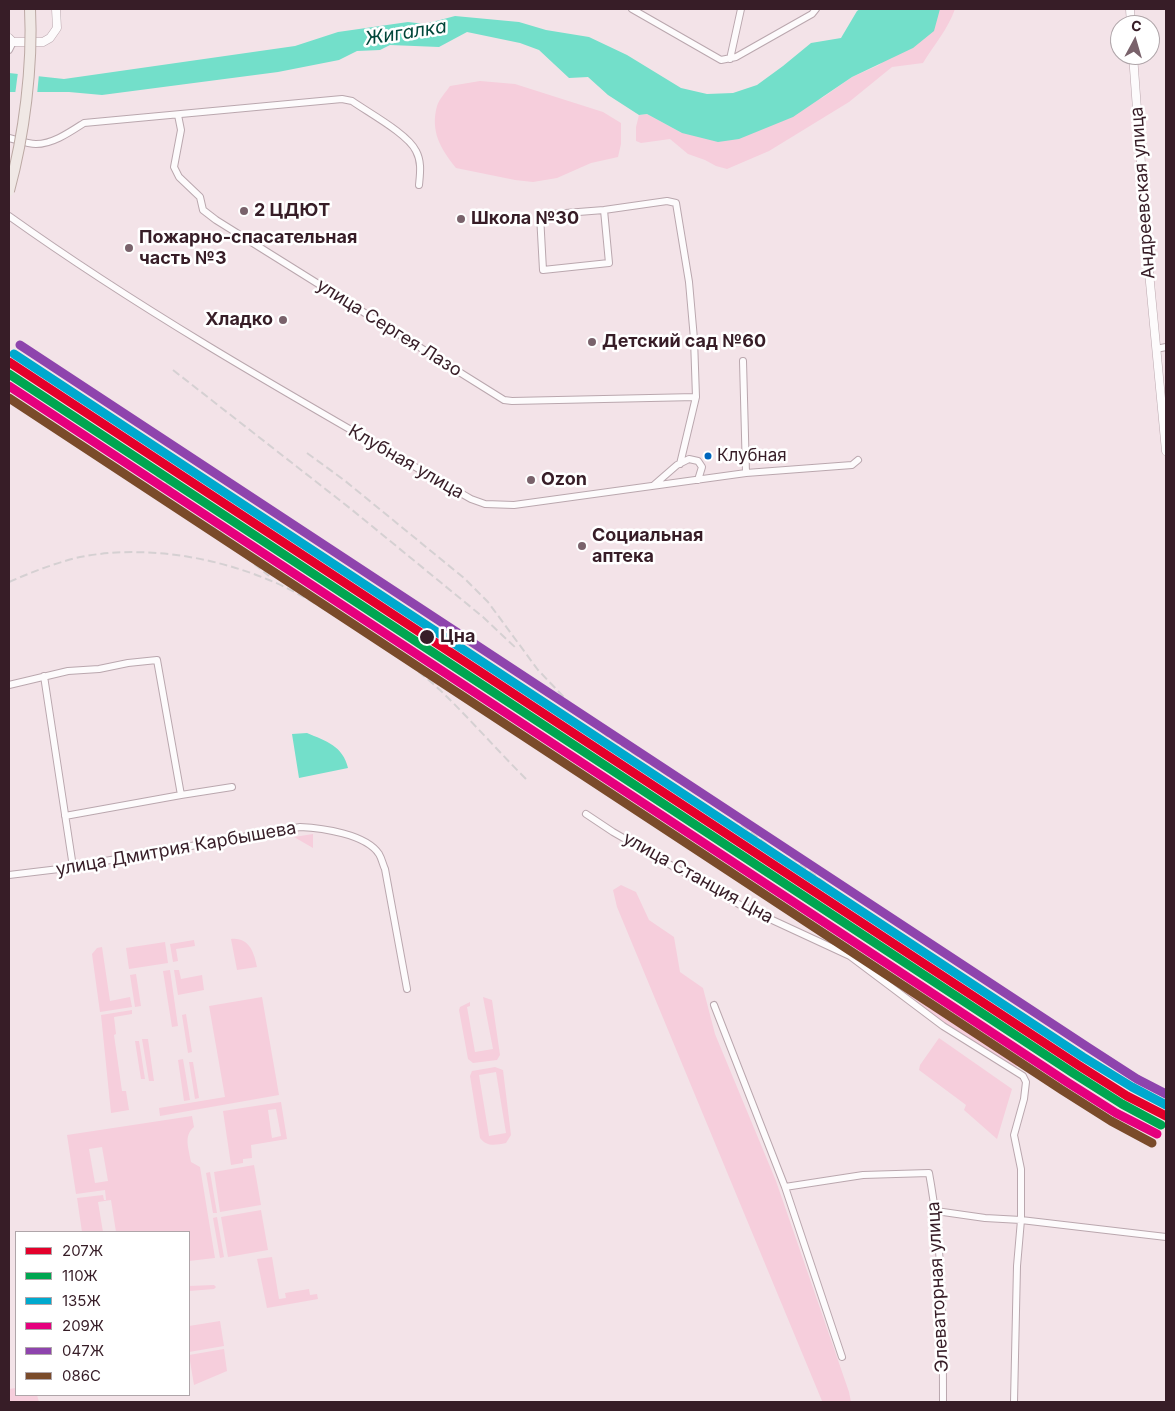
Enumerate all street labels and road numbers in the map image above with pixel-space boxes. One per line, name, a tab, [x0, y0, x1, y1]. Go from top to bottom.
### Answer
street label: Андреевская улица	[1126, 106, 1160, 280]
street label: улица Сергея Лазо	[312, 275, 466, 381]
street label: Клубная улица	[344, 420, 468, 504]
street label: улица Дмитрия Карбышева	[54, 817, 298, 881]
street label: улица Станция Цна	[619, 828, 777, 928]
street label: Элеваторная улица	[923, 1201, 953, 1373]

